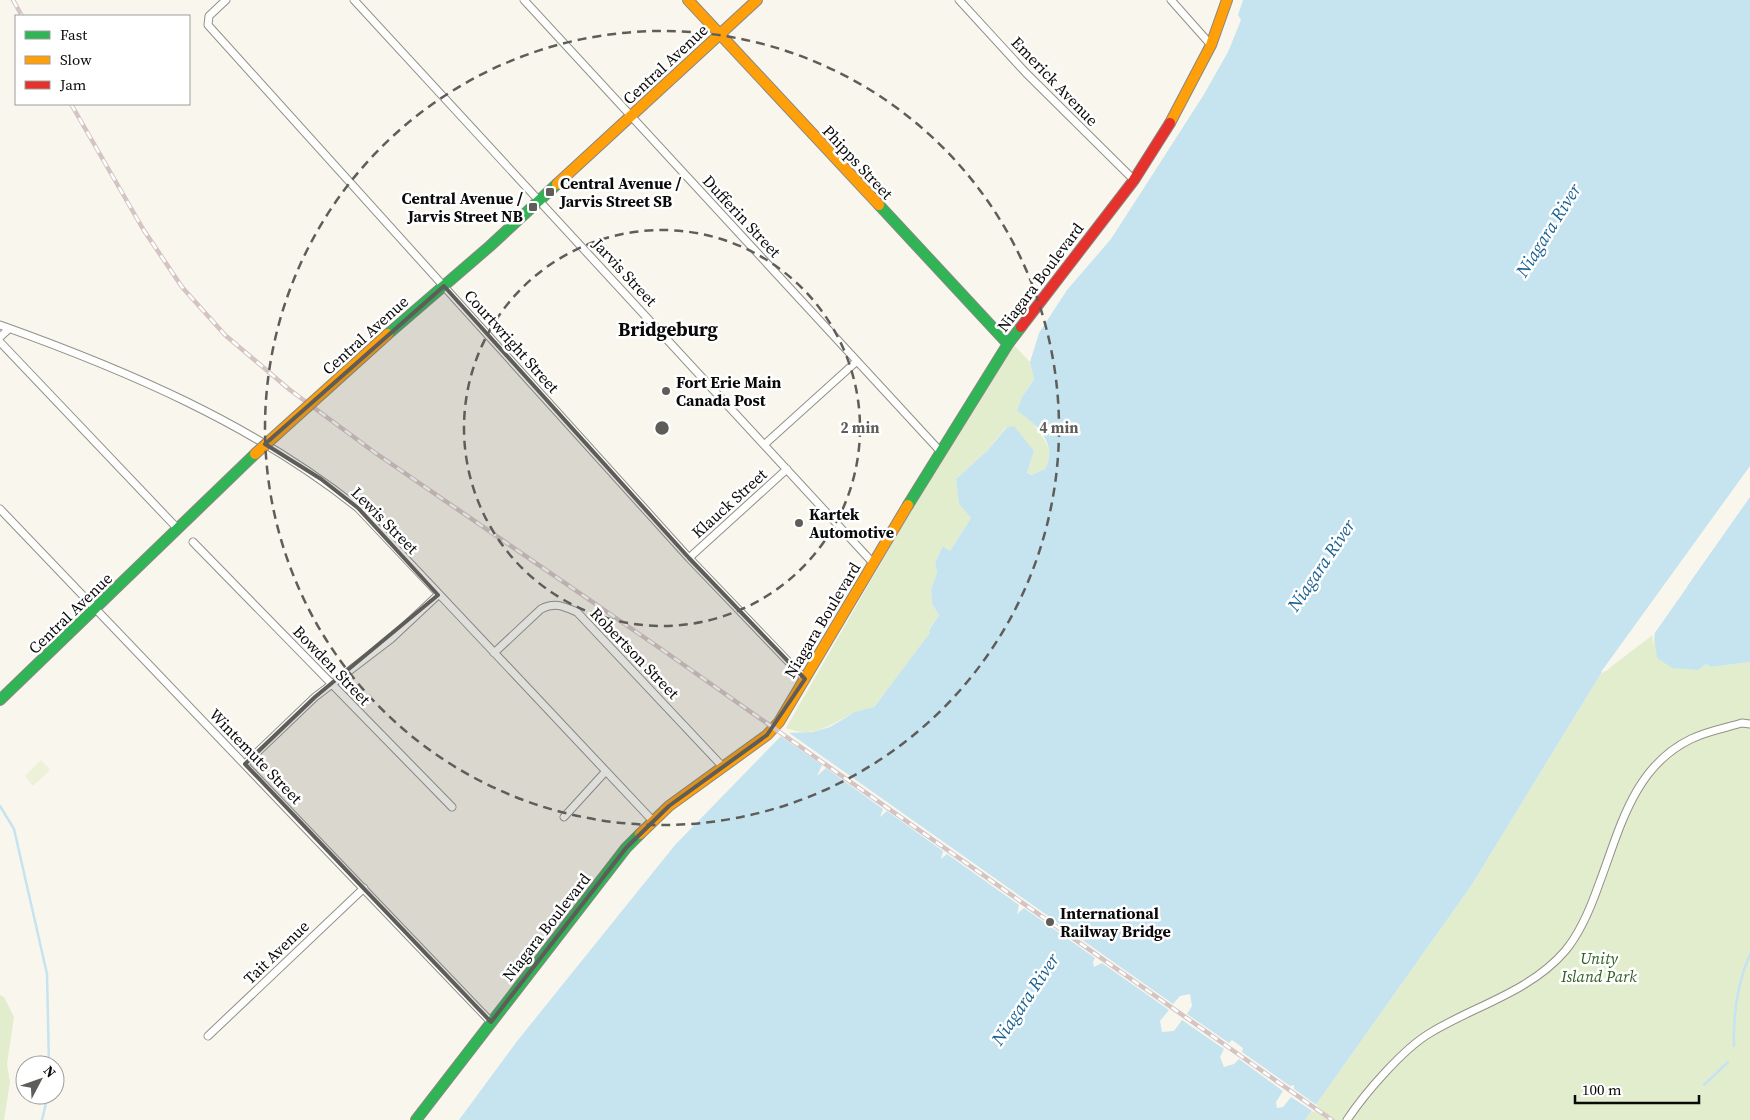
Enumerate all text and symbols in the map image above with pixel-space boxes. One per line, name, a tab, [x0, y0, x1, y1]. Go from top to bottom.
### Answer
legend	[15, 15, 190, 105]
street label: Central Avenue	[618, 19, 712, 109]
text: Fast	[60, 24, 87, 45]
street label: Emerick Avenue	[1007, 31, 1103, 131]
text: Slow	[60, 49, 92, 70]
text: Jam	[59, 74, 87, 95]
street label: Phipps Street	[818, 120, 899, 205]
street label: Dufferin Street	[698, 170, 787, 263]
place label: Central Avenue / Jarvis Street SB	[559, 172, 682, 212]
water label: Niagara River	[1509, 178, 1587, 282]
marker: Central Avenue / Jarvis Street SB	[544, 186, 556, 198]
place label: Central Avenue / Jarvis Street NB	[402, 187, 524, 227]
marker: Central Avenue / Jarvis Street NB	[527, 201, 539, 213]
street label: Niagara Boulevard	[992, 218, 1088, 336]
street label: Jarvis Street	[587, 233, 663, 311]
street label: Courtwright Street	[460, 285, 565, 398]
street label: Central Avenue	[317, 290, 413, 380]
district label: Bridgeburg	[618, 316, 719, 342]
place label: Fort Erie Main Canada Post	[676, 371, 781, 411]
marker: Fort Erie Main Canada Post	[660, 385, 672, 397]
text: 2 min	[841, 417, 879, 438]
text: 4 min	[1040, 417, 1078, 438]
centre of rings	[653, 419, 671, 437]
street label: Klauck Street	[687, 463, 772, 543]
street label: Lewis Street	[347, 482, 424, 559]
place label: Kartek Automotive	[809, 503, 894, 543]
water label: Niagara River	[1281, 514, 1361, 617]
marker: Kartek Automotive	[793, 517, 805, 529]
street label: Niagara Boulevard	[779, 558, 865, 682]
street label: Central Avenue	[23, 567, 117, 659]
street label: Robertson Street	[586, 603, 685, 704]
street label: Bowden Street	[288, 620, 376, 710]
street label: Wintemute Street	[205, 703, 308, 809]
street label: Niagara Boulevard	[497, 868, 595, 986]
place label: International Railway Bridge	[1060, 902, 1171, 942]
street label: Tait Avenue	[238, 915, 314, 989]
marker: International Railway Bridge	[1044, 916, 1056, 928]
park label: Unity Island Park	[1560, 947, 1637, 987]
water label: Niagara River	[985, 948, 1065, 1051]
north arrow	[15, 1055, 65, 1105]
text: N	[39, 1061, 61, 1082]
scale bar	[1575, 1072, 1699, 1104]
text: 100 m	[1582, 1079, 1622, 1100]

